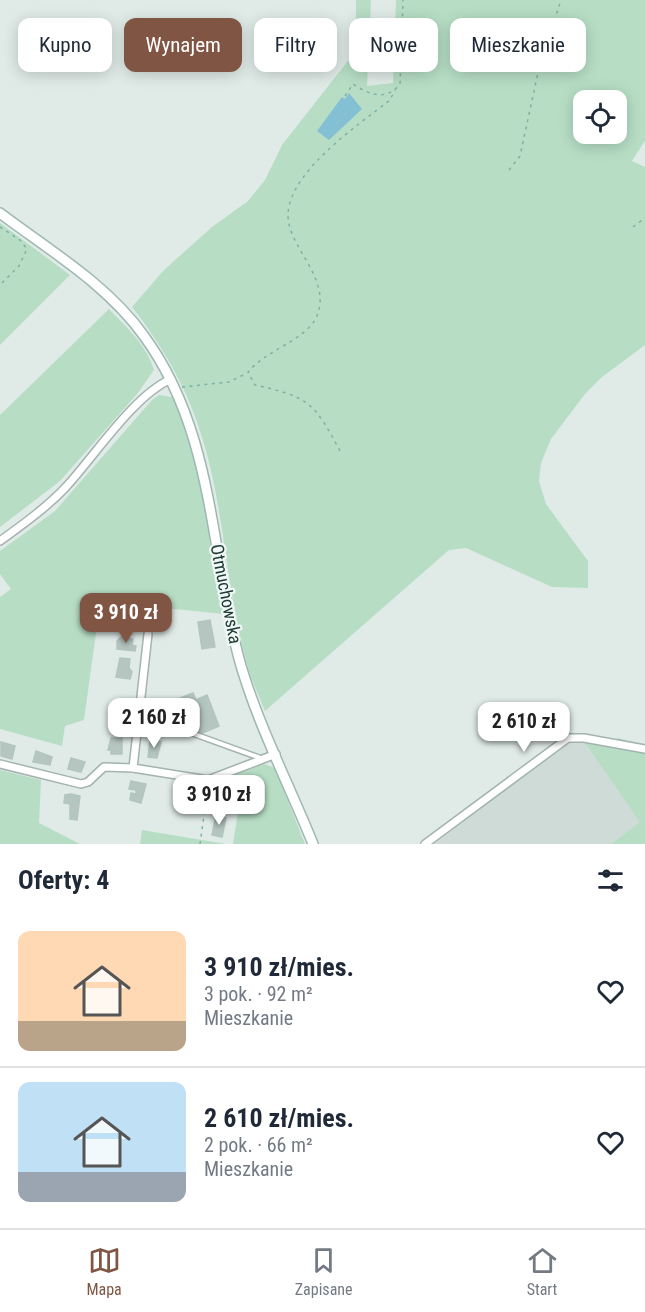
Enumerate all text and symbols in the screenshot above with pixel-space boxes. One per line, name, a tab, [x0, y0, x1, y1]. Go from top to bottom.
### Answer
chip: Kupno	[18, 18, 112, 72]
chip: Wynajem	[124, 18, 242, 72]
chip: Filtry	[254, 18, 337, 72]
chip: Nowe	[349, 18, 438, 72]
chip: Mieszkanie	[450, 18, 586, 72]
map controls	[573, 90, 627, 144]
button: locate	[573, 90, 627, 144]
street label: Otmuchowska	[207, 542, 246, 646]
pin: 3 910 zł	[64, 593, 188, 644]
text: 3 910 zł	[94, 600, 158, 624]
pin: 2 160 zł	[92, 698, 216, 749]
pin: 2 610 zł	[462, 702, 586, 753]
text: 2 160 zł	[122, 705, 186, 729]
text: 2 610 zł	[492, 709, 556, 733]
pin: 3 910 zł	[157, 775, 281, 826]
text: 3 910 zł	[187, 782, 251, 806]
icon: filters	[594, 864, 627, 897]
text: Oferty: 4	[18, 865, 109, 895]
text: 3 910 zł/mies.	[204, 952, 354, 982]
icon: home	[66, 955, 138, 1027]
icon: heart	[594, 975, 627, 1008]
text: 3 pok. · 92 m²	[204, 982, 313, 1006]
text: Mieszkanie	[204, 1006, 293, 1030]
text: 2 610 zł/mies.	[204, 1103, 354, 1133]
icon: home	[66, 1106, 138, 1178]
icon: heart	[594, 1126, 627, 1159]
text: 2 pok. · 66 m²	[204, 1133, 313, 1157]
text: Mieszkanie	[204, 1157, 293, 1181]
tab: Mapa	[86, 1244, 122, 1299]
tab: Zapisane	[295, 1244, 353, 1299]
tab: Start	[526, 1244, 559, 1299]

